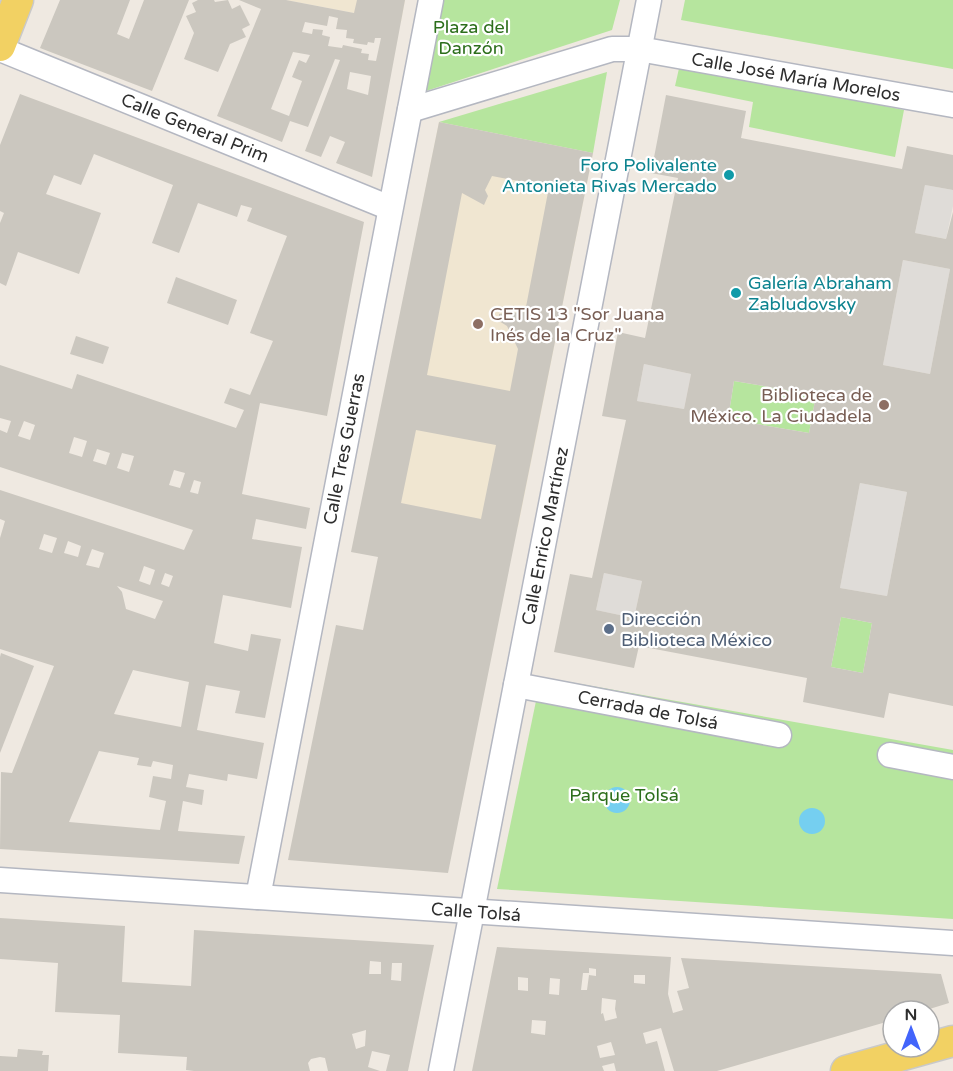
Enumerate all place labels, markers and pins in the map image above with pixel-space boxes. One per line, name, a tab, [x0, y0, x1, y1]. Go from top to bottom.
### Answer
place label: Foro Polivalente Antonieta Rivas Mercado	[502, 154, 717, 197]
marker: Foro Polivalente Antonieta Rivas Mercado	[722, 168, 736, 182]
place label: Galería Abraham Zabludovsky	[748, 272, 892, 315]
marker: Galería Abraham Zabludovsky	[729, 286, 743, 300]
place label: CETIS 13 "Sor Juana Inés de la Cruz"	[490, 303, 665, 346]
marker: CETIS 13 "Sor Juana Inés de la Cruz"	[471, 317, 485, 331]
place label: Biblioteca de México. La Ciudadela	[690, 384, 872, 427]
marker: Biblioteca de México. La Ciudadela	[877, 398, 891, 412]
place label: Dirección Biblioteca México	[621, 608, 772, 651]
marker: Dirección Biblioteca México	[602, 622, 616, 636]

